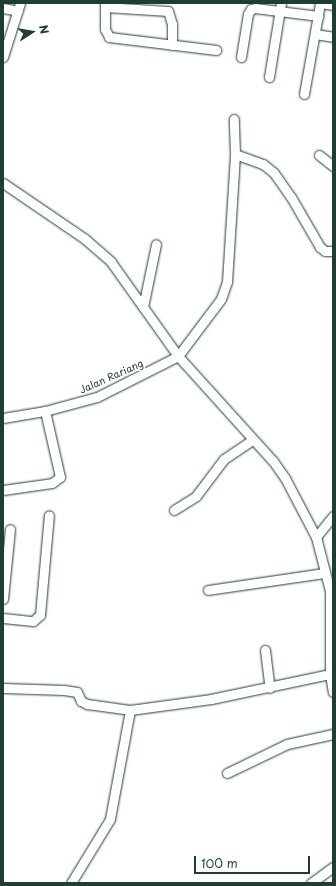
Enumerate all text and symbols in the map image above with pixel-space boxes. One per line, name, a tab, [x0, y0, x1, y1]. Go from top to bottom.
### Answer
north arrow	[12, 12, 52, 52]
text: N	[35, 23, 53, 35]
street label: Jalan Rariang	[77, 357, 145, 395]
scale bar	[196, 848, 312, 874]
text: 100 m	[201, 854, 238, 872]

